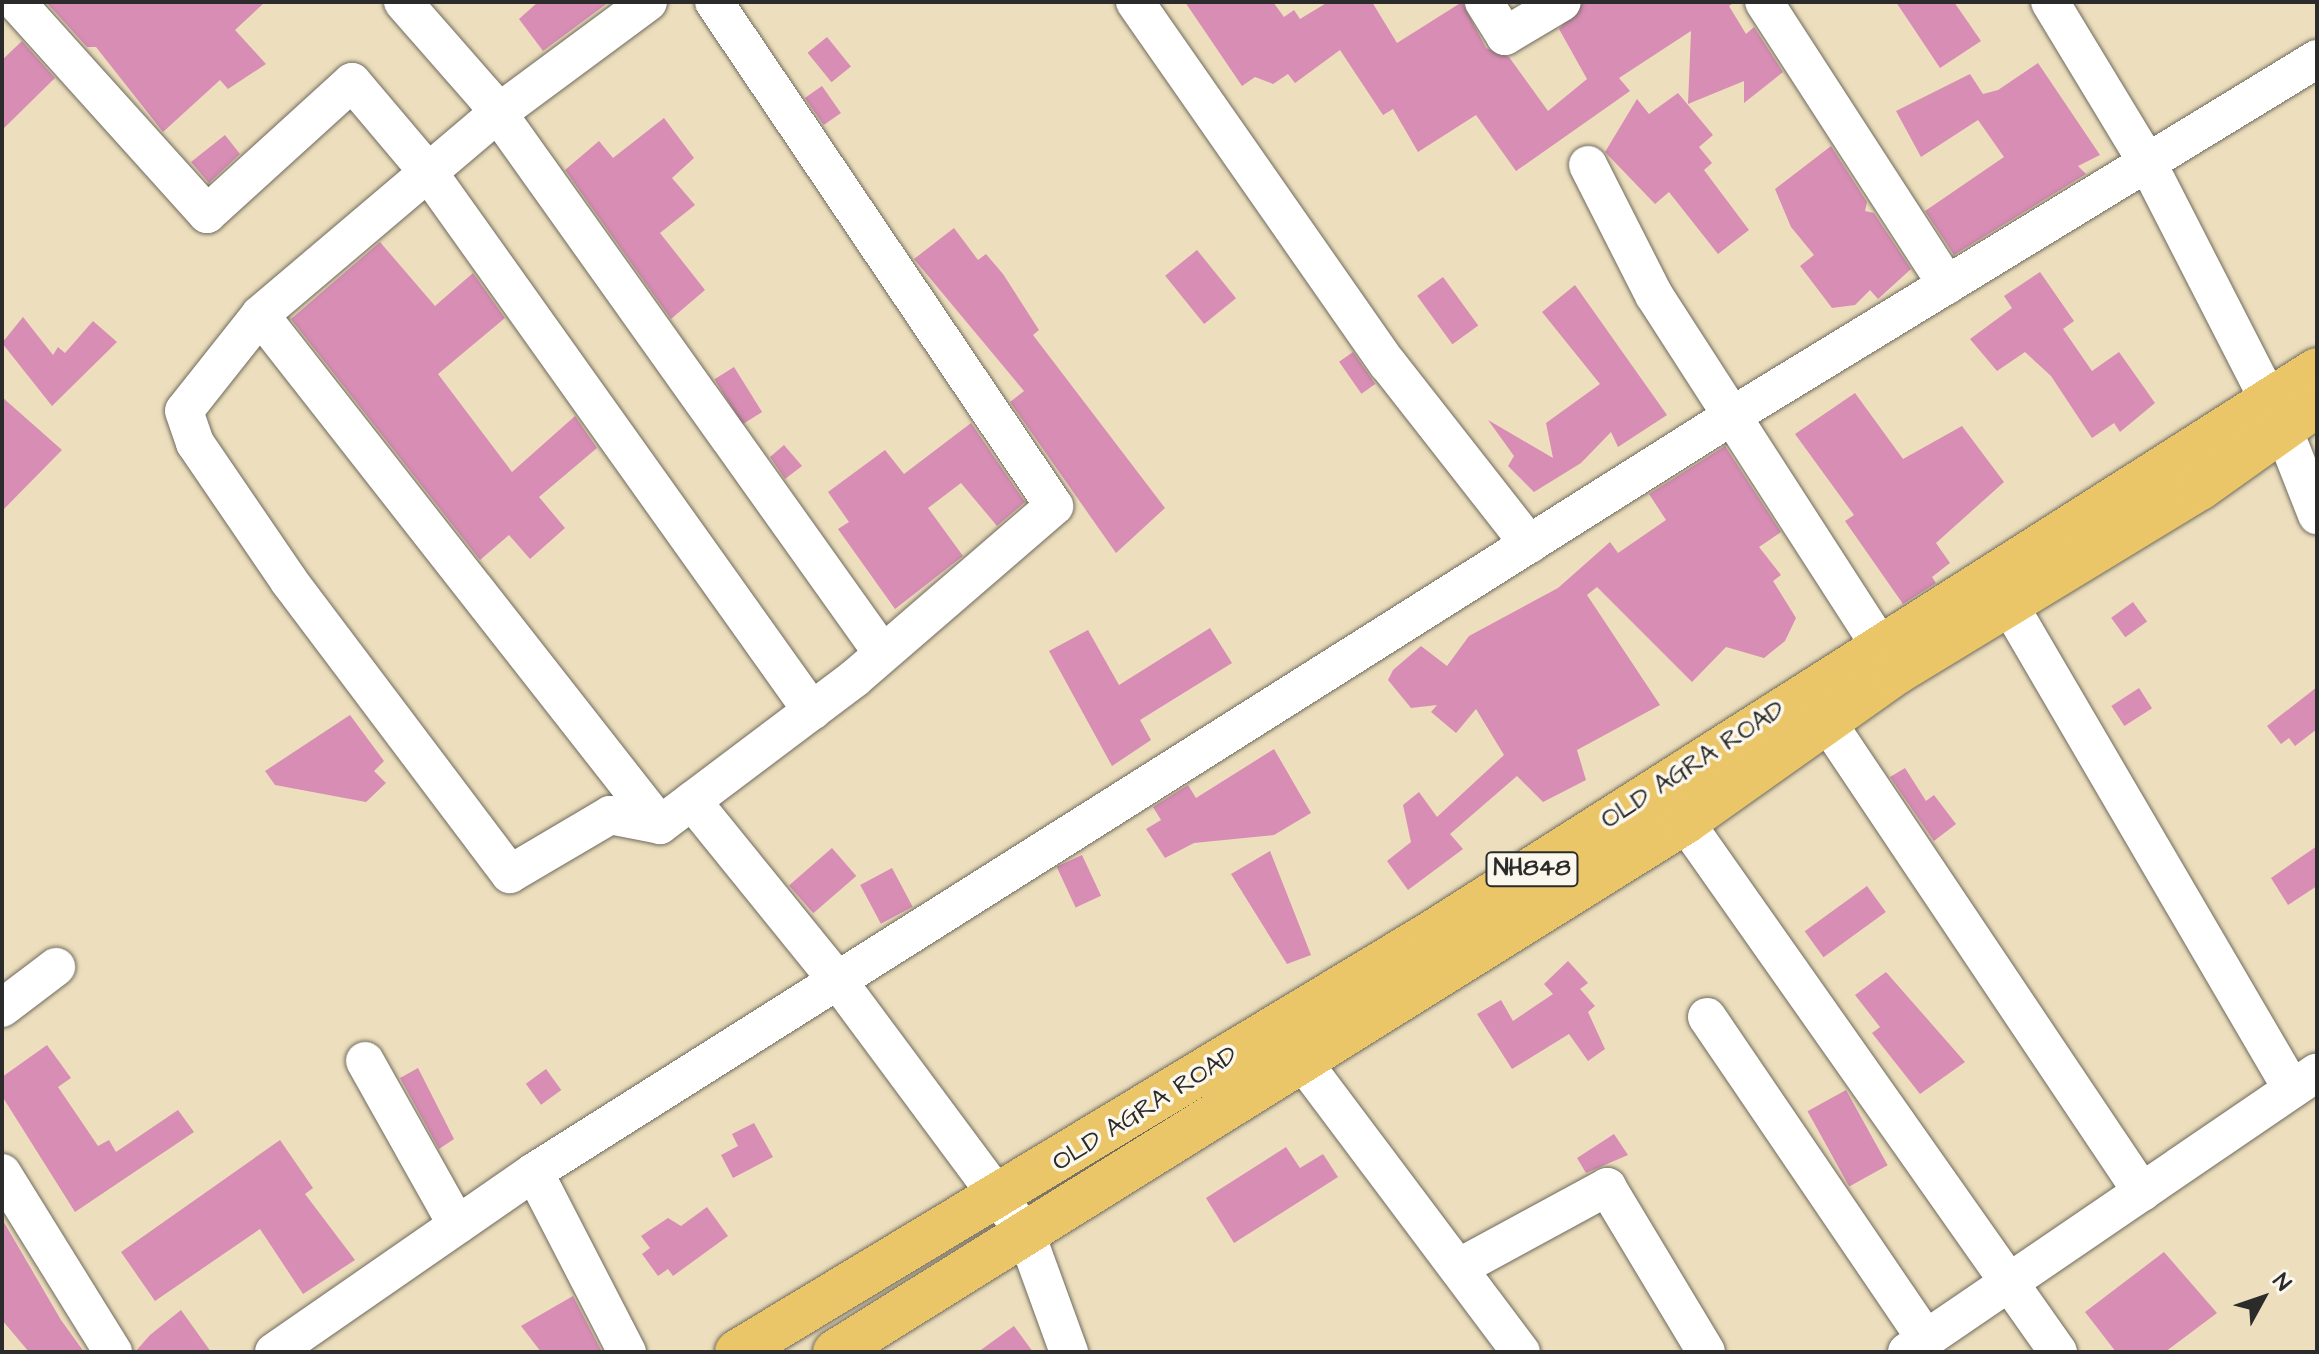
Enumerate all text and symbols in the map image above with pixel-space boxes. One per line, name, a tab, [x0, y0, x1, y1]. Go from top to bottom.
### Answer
street label: OLD AGRA ROAD	[1595, 694, 1791, 836]
road number: NH848	[1484, 849, 1580, 889]
street label: OLD AGRA ROAD	[1047, 1039, 1243, 1179]
north arrow	[2223, 1258, 2303, 1338]
text: N	[2265, 1267, 2298, 1297]

